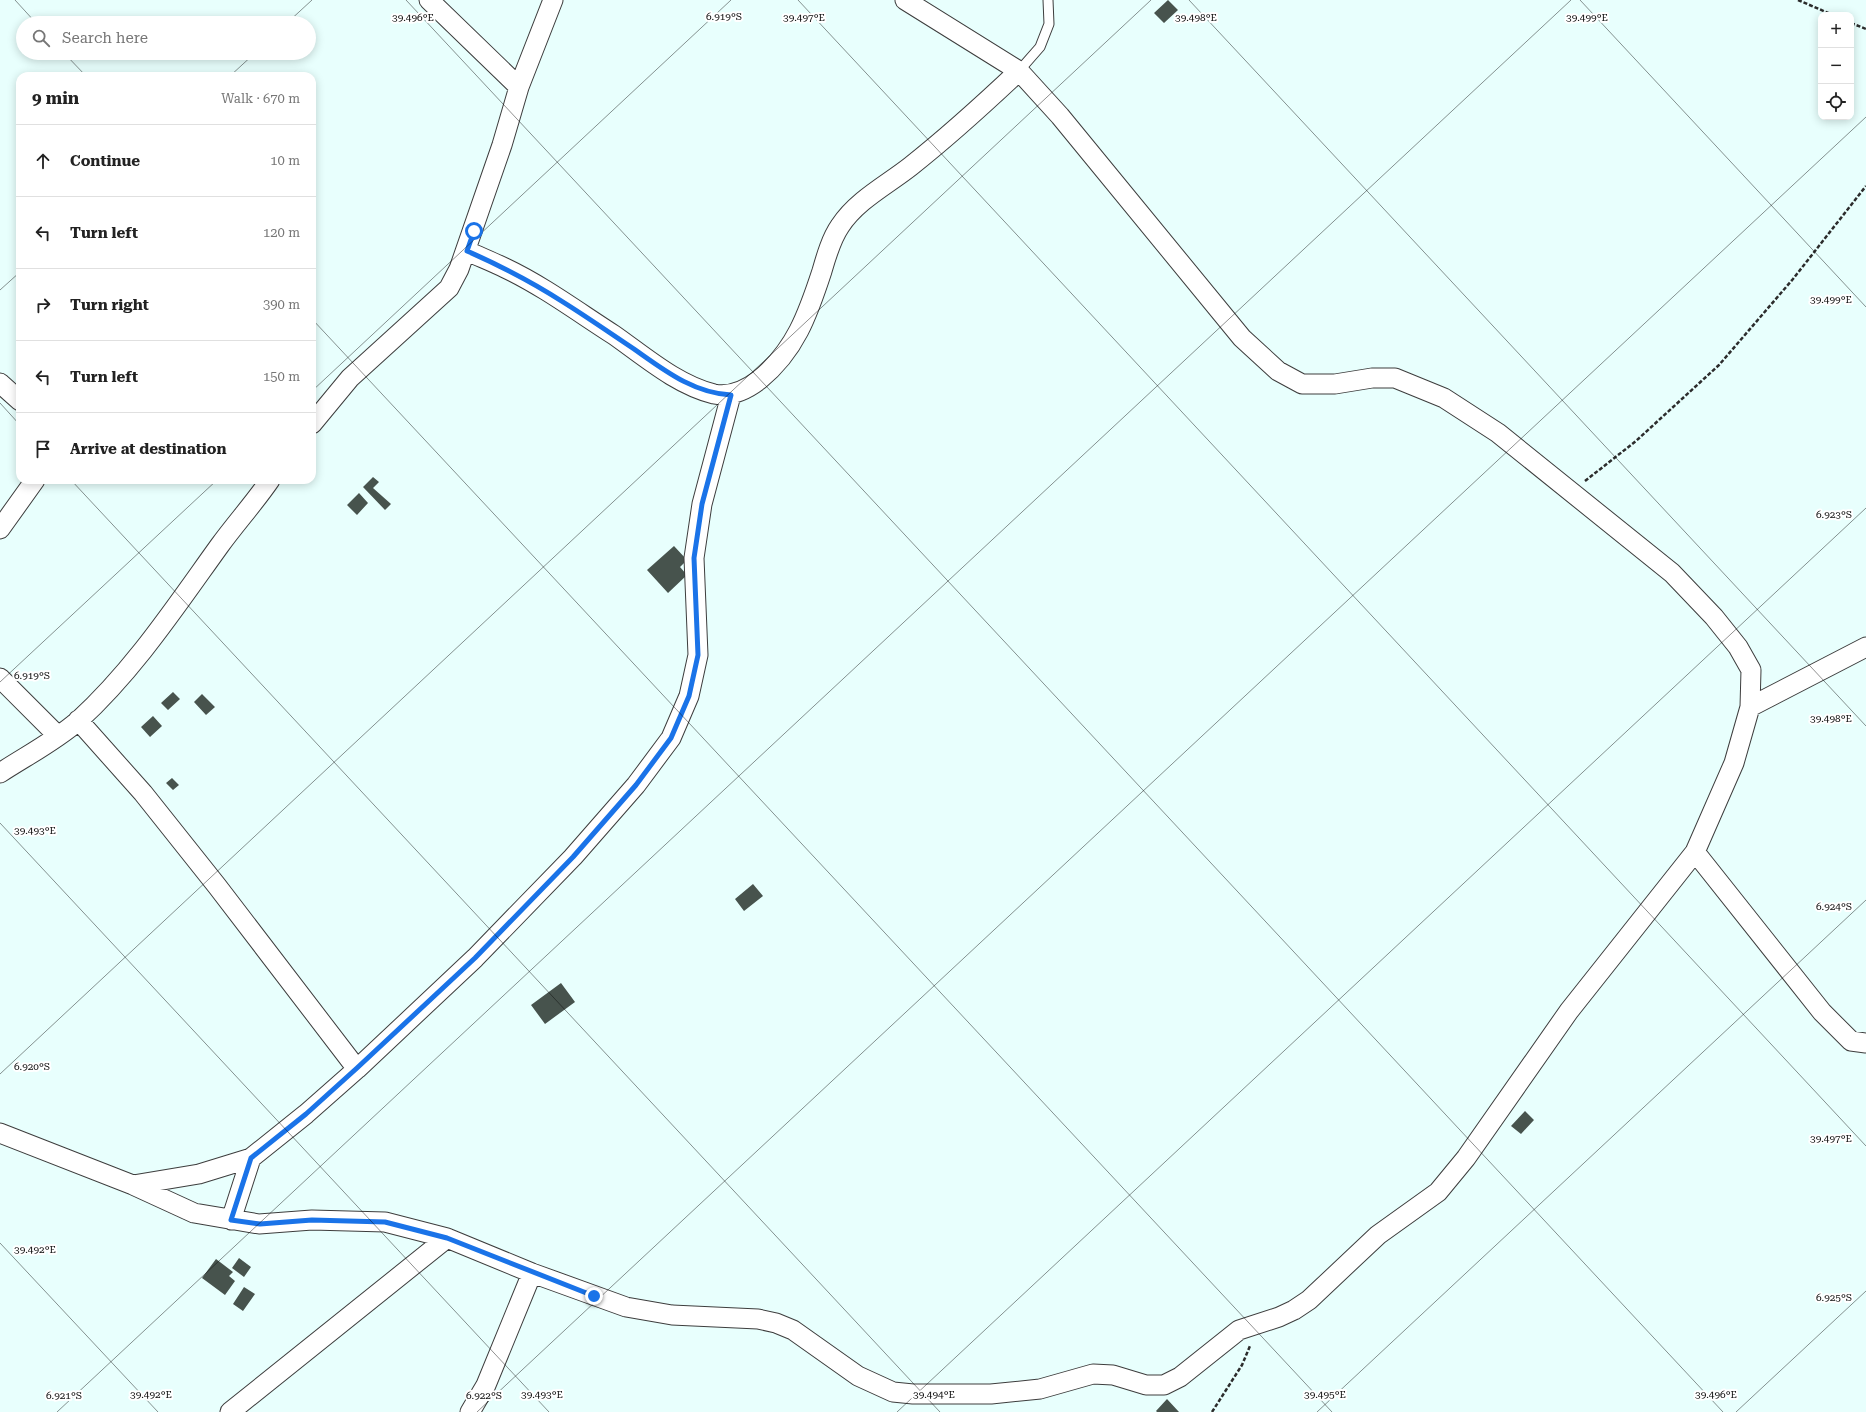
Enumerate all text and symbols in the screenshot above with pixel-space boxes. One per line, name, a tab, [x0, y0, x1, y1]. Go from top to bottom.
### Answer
text: 6.919°S	[706, 11, 742, 22]
text: 39.496°E	[392, 12, 434, 23]
text: 39.497°E	[783, 12, 825, 23]
text: 39.498°E	[1175, 12, 1217, 23]
text: 39.499°E	[1566, 12, 1608, 23]
map controls	[1818, 12, 1854, 120]
button: +	[1818, 12, 1854, 48]
search box	[16, 16, 316, 60]
icon: search	[30, 27, 52, 49]
text: Search here	[62, 29, 148, 47]
button: −	[1818, 48, 1854, 84]
button: locate	[1818, 84, 1854, 120]
text: 9 min	[32, 88, 79, 108]
text: Walk · 670 m	[221, 91, 300, 106]
icon: ahead	[32, 150, 54, 172]
text: Continue	[70, 152, 140, 170]
text: 10 m	[270, 153, 300, 168]
icon: left	[32, 222, 54, 244]
route start	[465, 222, 483, 240]
text: Turn left	[70, 224, 138, 242]
text: 120 m	[263, 225, 300, 240]
icon: right	[32, 294, 54, 316]
text: 39.499°E	[1810, 294, 1852, 305]
text: Turn right	[70, 296, 149, 314]
text: 390 m	[263, 297, 300, 312]
icon: left	[32, 366, 54, 388]
text: Turn left	[70, 368, 138, 386]
text: 150 m	[263, 369, 300, 384]
icon: arrive	[32, 438, 54, 460]
text: Arrive at destination	[70, 440, 226, 458]
text: 6.923°S	[1816, 509, 1852, 520]
text: 6.919°S	[14, 670, 50, 681]
text: 39.498°E	[1810, 713, 1852, 724]
text: 39.493°E	[14, 825, 56, 836]
text: 6.924°S	[1816, 901, 1852, 912]
text: 6.920°S	[14, 1061, 50, 1072]
text: 39.497°E	[1810, 1133, 1852, 1144]
text: 39.492°E	[14, 1244, 56, 1255]
route end	[585, 1287, 603, 1305]
text: 6.925°S	[1816, 1292, 1852, 1303]
text: 39.492°E	[130, 1389, 172, 1400]
text: 39.493°E	[521, 1389, 563, 1400]
text: 39.494°E	[913, 1389, 955, 1400]
text: 39.495°E	[1304, 1389, 1346, 1400]
text: 39.496°E	[1695, 1389, 1737, 1400]
text: 6.921°S	[46, 1390, 82, 1401]
text: 6.922°S	[466, 1390, 502, 1401]

